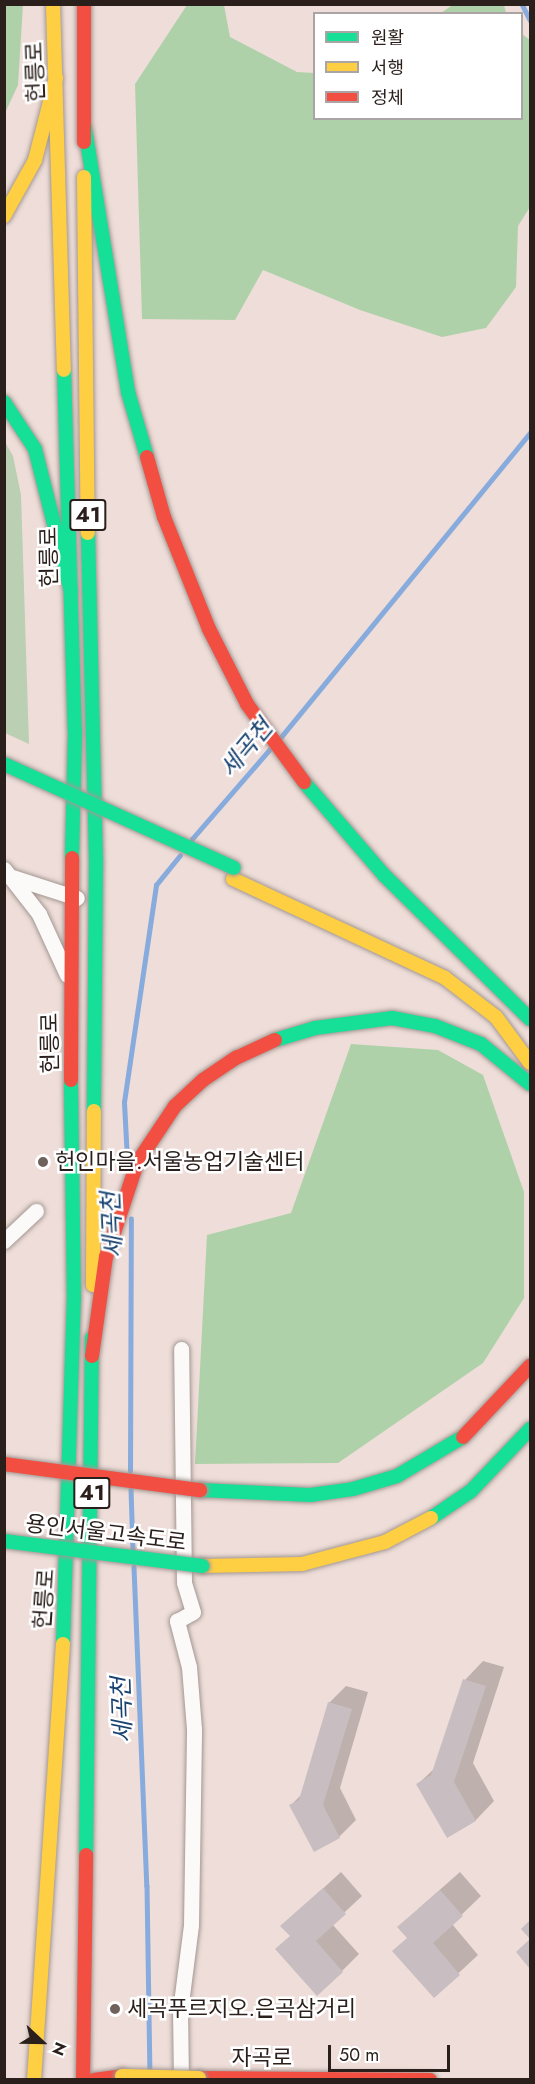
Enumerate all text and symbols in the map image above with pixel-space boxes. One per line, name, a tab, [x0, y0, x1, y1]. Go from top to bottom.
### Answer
legend	[313, 12, 523, 120]
text: 원활	[371, 25, 404, 51]
street label: 헌릉로	[21, 41, 49, 103]
text: 서행	[371, 55, 404, 81]
text: 정체	[371, 85, 404, 111]
road number: 41	[68, 497, 107, 533]
street label: 헌릉로	[35, 526, 63, 588]
water label: 세곡천	[214, 713, 278, 783]
street label: 헌릉로	[36, 1012, 64, 1074]
place label: 헌인마을.서울농업기술센터	[55, 1149, 304, 1175]
marker: 헌인마을.서울농업기술센터	[36, 1155, 50, 1169]
water label: 세곡천	[96, 1191, 128, 1259]
road number: 41	[72, 1475, 112, 1511]
street label: 용인서울고속도로	[24, 1510, 188, 1556]
street label: 헌릉로	[29, 1568, 59, 1630]
water label: 세곡천	[106, 1676, 138, 1744]
place label: 세곡푸르지오.은곡삼거리	[127, 1996, 356, 2022]
marker: 세곡푸르지오.은곡삼거리	[108, 2002, 122, 2016]
north arrow	[12, 2012, 72, 2072]
scale bar	[331, 2033, 452, 2071]
text: N	[46, 2039, 72, 2059]
text: 50 m	[339, 2042, 379, 2068]
street label: 자곡로	[232, 2045, 292, 2071]

